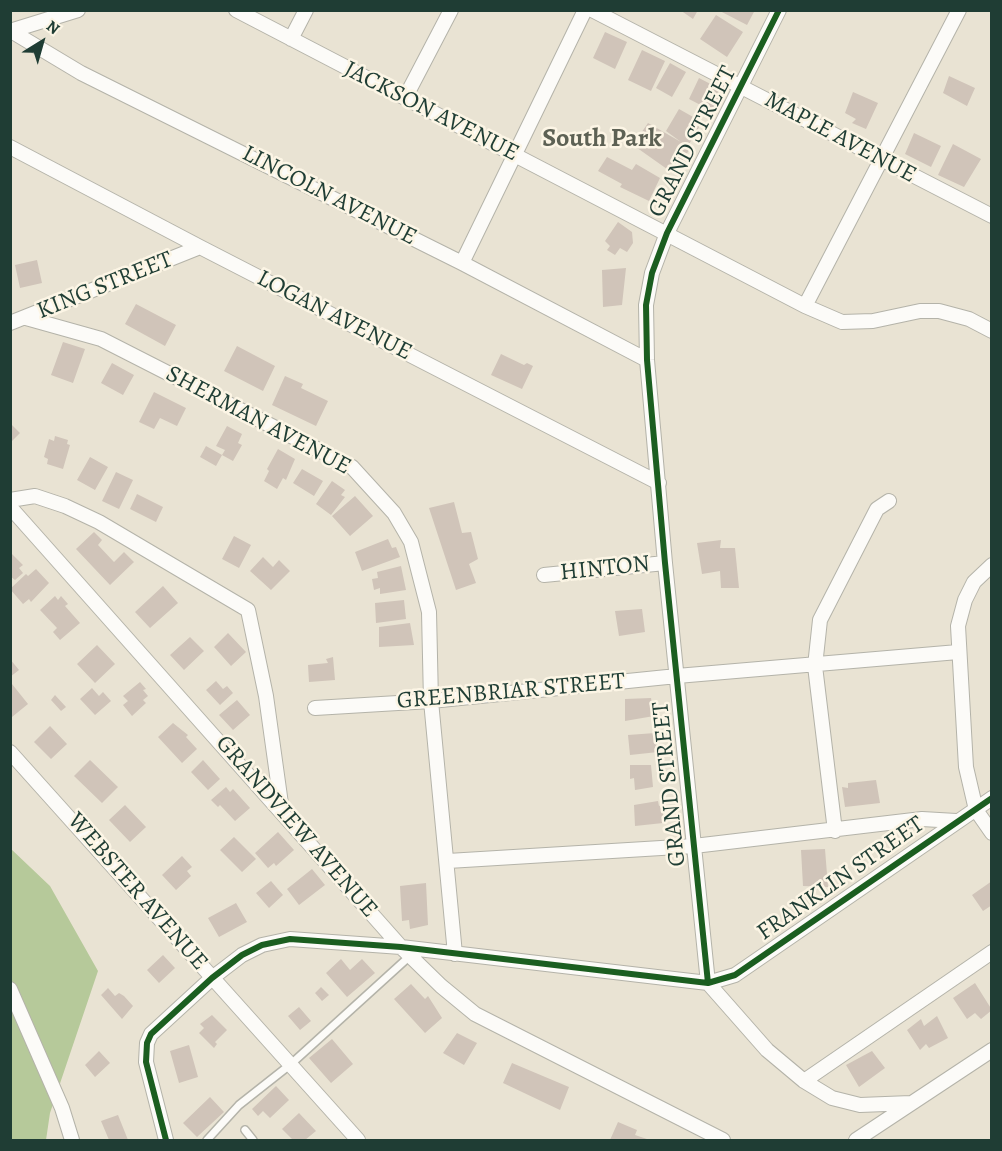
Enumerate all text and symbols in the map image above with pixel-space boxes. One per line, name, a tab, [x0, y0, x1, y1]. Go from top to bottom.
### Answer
north arrow	[12, 12, 72, 72]
text: N	[42, 15, 64, 40]
street label: JACKSON AVENUE	[339, 55, 523, 169]
street label: GRAND STREET	[643, 62, 743, 222]
street label: MAPLE AVENUE	[759, 86, 921, 190]
district label: South Park	[542, 124, 662, 156]
street label: LINCOLN AVENUE	[237, 140, 421, 252]
street label: KING STREET	[33, 246, 177, 326]
street label: LOGAN AVENUE	[252, 264, 416, 368]
street label: SHERMAN AVENUE	[160, 360, 356, 482]
street label: HINTON	[559, 550, 651, 588]
street label: GREENBRIAR STREET	[396, 668, 626, 716]
street label: GRAND STREET	[647, 700, 693, 868]
street label: GRANDVIEW AVENUE	[209, 730, 383, 924]
street label: WEBSTER AVENUE	[61, 807, 213, 977]
street label: FRANKLIN STREET	[752, 811, 930, 947]

